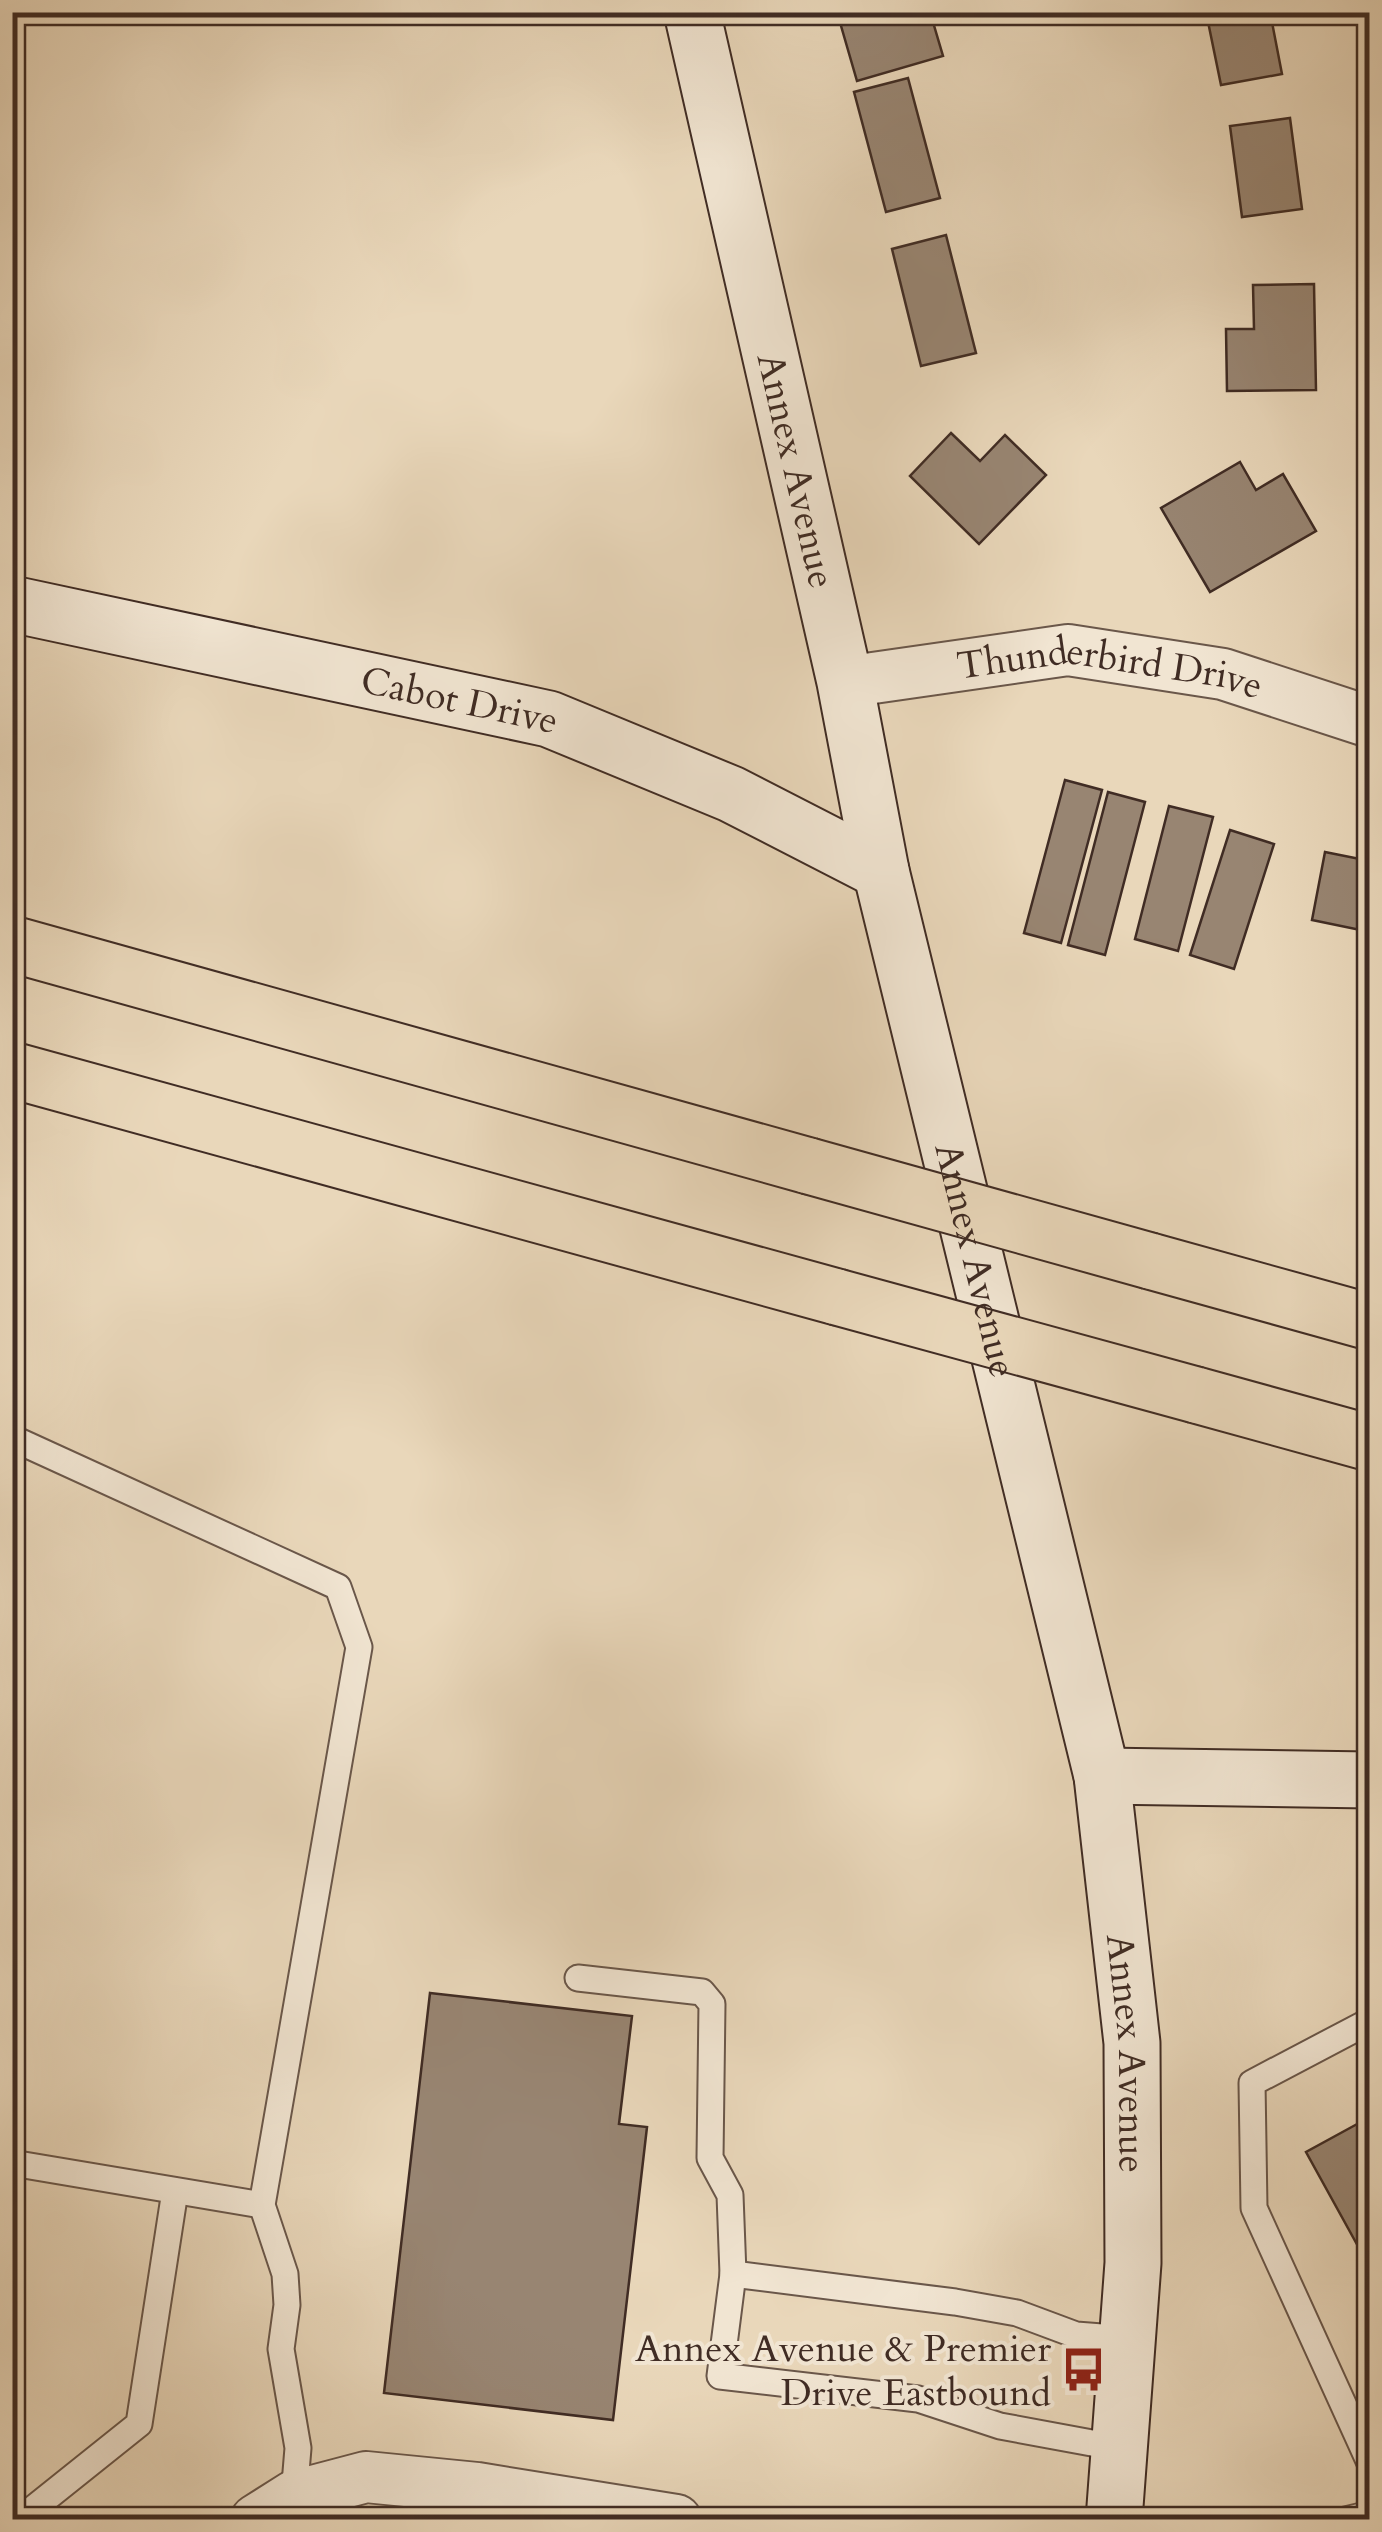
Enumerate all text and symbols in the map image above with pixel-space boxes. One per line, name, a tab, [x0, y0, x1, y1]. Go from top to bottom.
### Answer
street label: Annex Avenue	[744, 348, 848, 593]
street label: Thunderbird Drive	[953, 625, 1270, 712]
street label: Cabot Drive	[356, 654, 567, 747]
street label: Annex Avenue	[921, 1137, 1029, 1383]
street label: Annex Avenue	[1093, 1931, 1158, 2173]
place label: Annex Avenue & Premier Drive Eastbound	[635, 2323, 1051, 2419]
bus stop icon: Annex Avenue & Premier Drive Eastbound	[1060, 2346, 1108, 2394]

